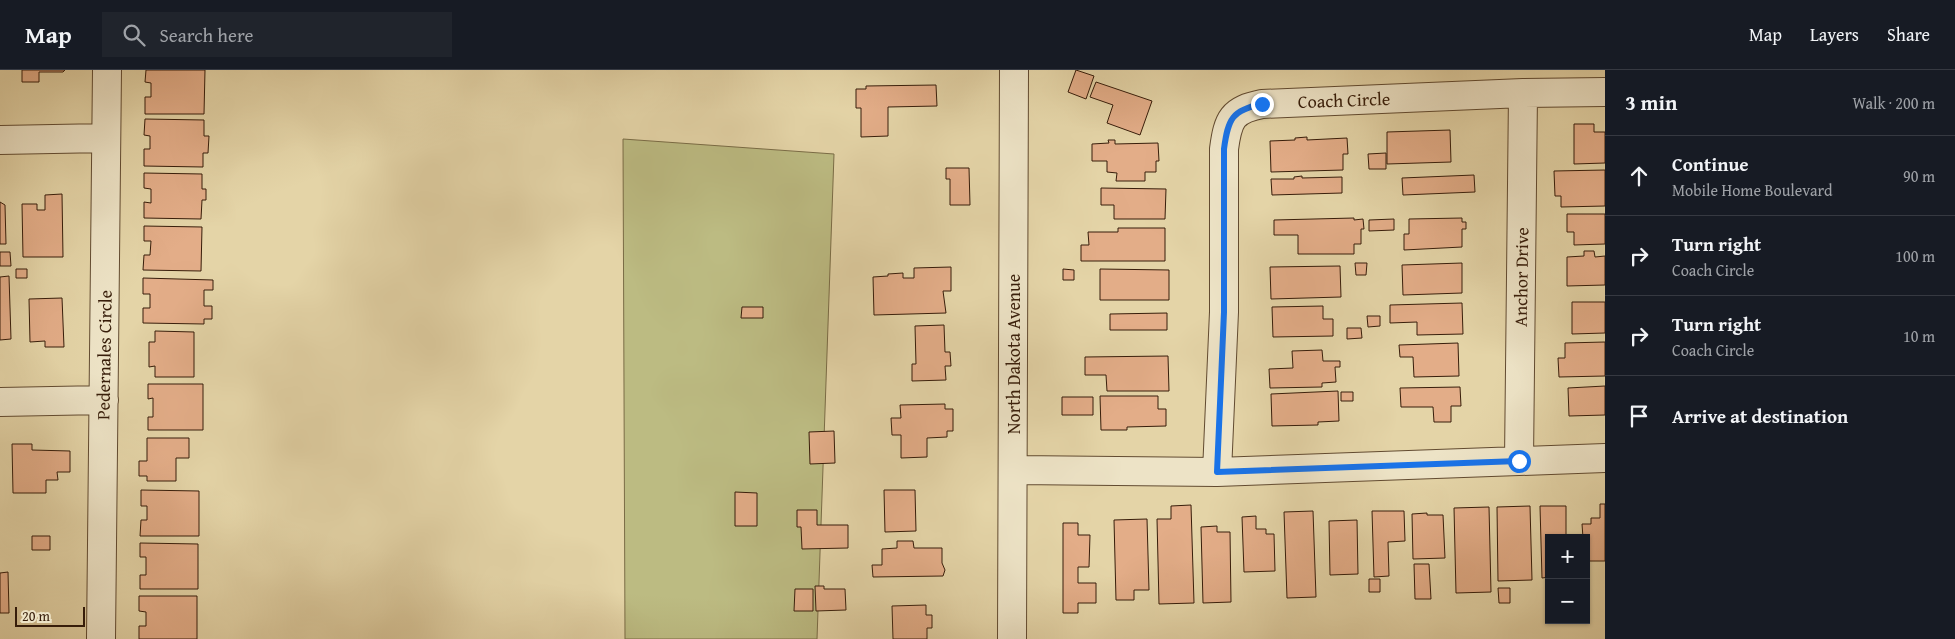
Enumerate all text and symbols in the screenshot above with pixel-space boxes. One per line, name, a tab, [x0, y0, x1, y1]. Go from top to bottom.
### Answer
search box	[102, 12, 452, 57]
text: Map	[25, 17, 72, 52]
icon: search	[120, 21, 148, 49]
text: Search here	[160, 21, 253, 49]
text: Map	[1749, 21, 1782, 48]
text: Layers	[1810, 21, 1859, 48]
text: Share	[1887, 21, 1930, 48]
street label: Coach Circle	[1297, 85, 1391, 115]
text: 3 min	[1625, 87, 1677, 118]
text: Walk · 200 m	[1852, 91, 1935, 115]
route end	[1251, 93, 1274, 116]
text: Continue	[1672, 150, 1749, 178]
icon: ahead	[1625, 162, 1653, 190]
text: 90 m	[1903, 164, 1935, 188]
text: Mobile Home Boulevard	[1672, 178, 1833, 202]
street label: Anchor Drive	[1507, 227, 1535, 327]
text: Turn right	[1672, 230, 1761, 258]
icon: right	[1625, 242, 1653, 270]
text: 100 m	[1895, 244, 1935, 268]
text: Coach Circle	[1672, 258, 1754, 282]
street label: North Dakota Avenue	[1000, 274, 1027, 434]
street label: Pedernales Circle	[89, 290, 119, 420]
text: Turn right	[1672, 310, 1761, 338]
icon: right	[1625, 322, 1653, 350]
text: 10 m	[1903, 324, 1935, 348]
text: Coach Circle	[1672, 338, 1754, 362]
icon: arrive	[1625, 402, 1653, 430]
text: Arrive at destination	[1672, 402, 1848, 430]
route start	[1508, 450, 1531, 473]
map controls	[1545, 534, 1590, 624]
button: +	[1545, 534, 1590, 579]
button: −	[1545, 579, 1590, 624]
scale bar	[15, 604, 85, 627]
text: 20 m	[22, 606, 50, 626]

